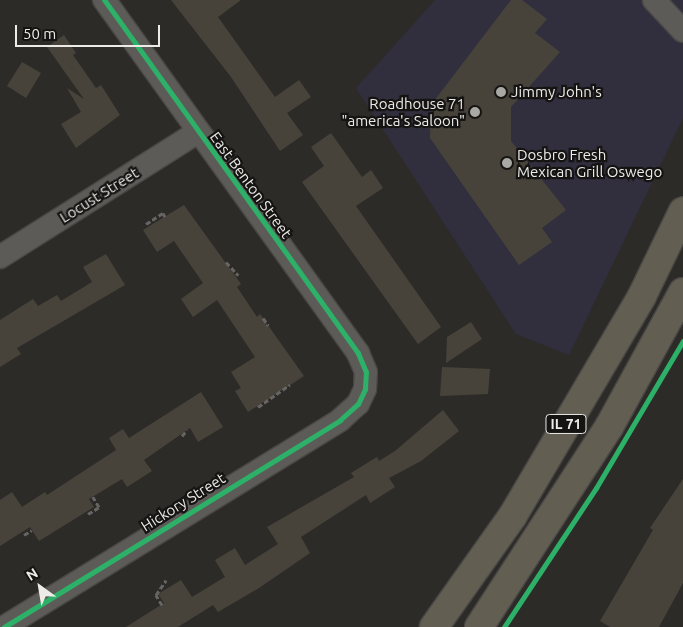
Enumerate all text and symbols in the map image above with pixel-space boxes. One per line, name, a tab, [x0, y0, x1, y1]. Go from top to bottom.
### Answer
scale bar	[18, 15, 162, 47]
text: 50 m	[23, 25, 56, 42]
place label: Jimmy John's	[511, 83, 602, 101]
marker: Jimmy John's	[495, 86, 507, 98]
place label: Roadhouse 71 "america's Saloon"	[341, 94, 465, 129]
marker: Roadhouse 71 "america's Saloon"	[469, 106, 481, 118]
street label: East Benton Street	[206, 128, 296, 242]
place label: Dosbro Fresh Mexican Grill Oswego	[517, 145, 662, 180]
marker: Dosbro Fresh Mexican Grill Oswego	[501, 157, 513, 169]
street label: Locust Street	[56, 164, 142, 226]
road number: IL 71	[545, 412, 587, 436]
street label: Hickory Street	[138, 469, 228, 535]
north arrow	[15, 562, 65, 612]
text: N	[23, 565, 41, 584]

